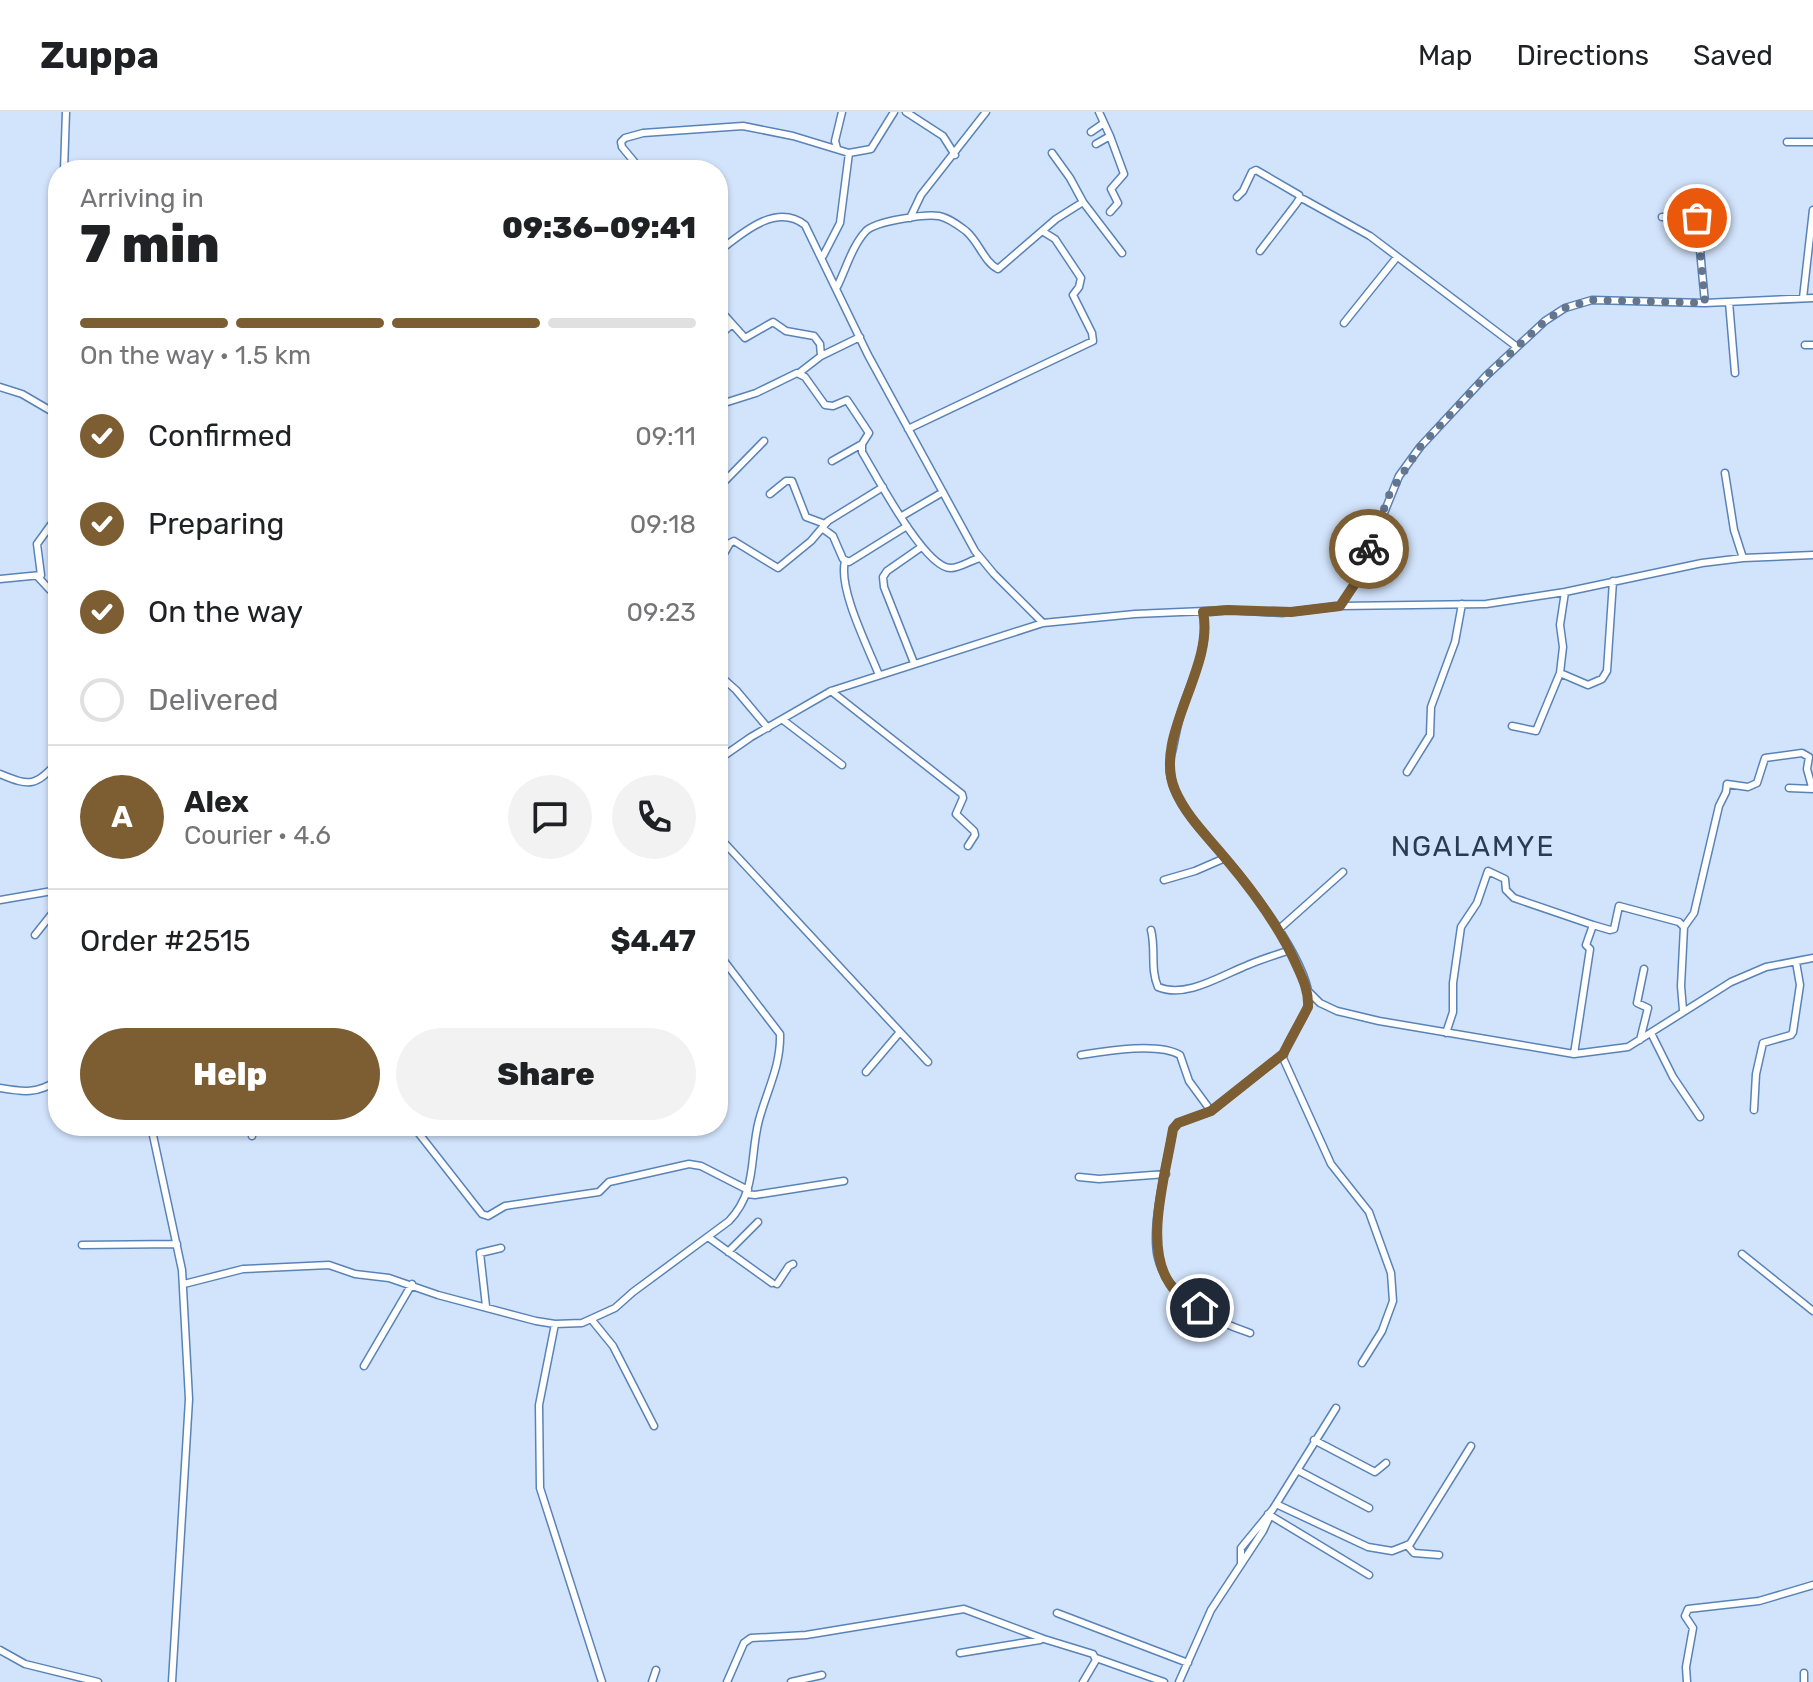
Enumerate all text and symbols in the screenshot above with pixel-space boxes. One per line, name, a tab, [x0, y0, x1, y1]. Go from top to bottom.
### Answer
text: Zuppa	[40, 32, 159, 78]
text: Map	[1418, 39, 1472, 72]
text: Directions	[1516, 39, 1649, 72]
text: Saved	[1693, 39, 1773, 72]
text: Arriving in	[80, 183, 204, 214]
pin	[1663, 184, 1731, 252]
icon: bag	[1675, 196, 1719, 240]
text: 09:36–09:41	[502, 210, 696, 246]
text: 7 min	[80, 213, 220, 275]
text: On the way · 1.5 km	[80, 340, 311, 371]
icon: check	[80, 414, 124, 458]
text: Confirmed	[148, 418, 292, 454]
text: 09:11	[635, 421, 696, 452]
icon: check	[80, 502, 124, 546]
text: Preparing	[148, 506, 284, 542]
text: 09:18	[630, 509, 696, 540]
courier	[1329, 509, 1409, 589]
icon: bike	[1347, 527, 1391, 571]
icon: check	[80, 590, 124, 634]
text: On the way	[148, 594, 303, 630]
text: 09:23	[627, 597, 696, 628]
text: Delivered	[148, 682, 279, 718]
button: chat	[508, 775, 592, 859]
button: phone	[612, 775, 696, 859]
text: Alex	[184, 784, 249, 820]
text: A	[111, 799, 133, 835]
text: Courier · 4.6	[184, 820, 331, 851]
district label: NGALAMYE	[1391, 830, 1555, 863]
text: Order #2515	[80, 923, 251, 959]
text: $4.47	[610, 923, 696, 959]
button: Help	[80, 1028, 380, 1120]
button: Share	[396, 1028, 696, 1120]
pin	[1166, 1274, 1234, 1342]
icon: home	[1178, 1286, 1222, 1330]

